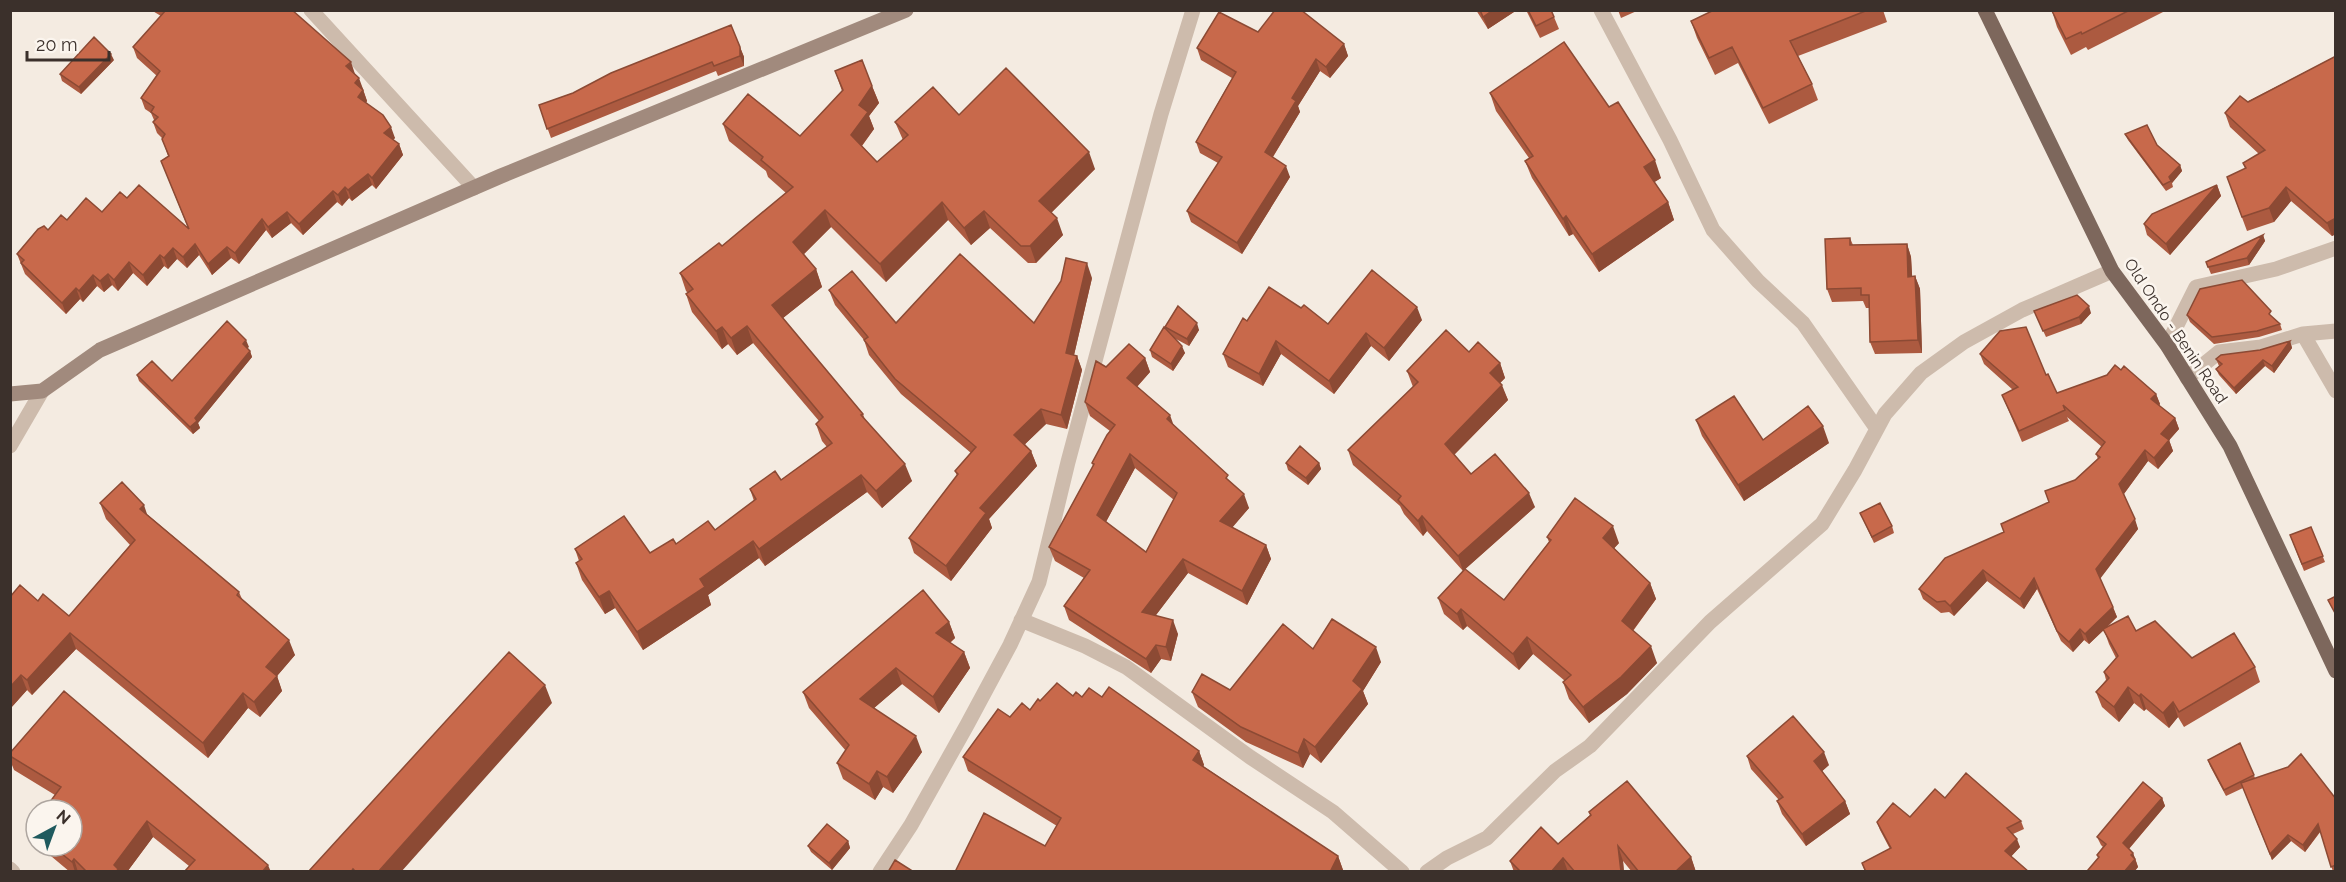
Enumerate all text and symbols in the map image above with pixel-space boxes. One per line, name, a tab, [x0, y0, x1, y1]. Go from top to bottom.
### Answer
scale bar	[27, 24, 110, 62]
text: 20 m	[36, 34, 78, 55]
street label: Old Ondo - Benin Road	[2120, 255, 2232, 407]
north arrow	[24, 798, 84, 858]
text: N	[53, 806, 74, 828]

